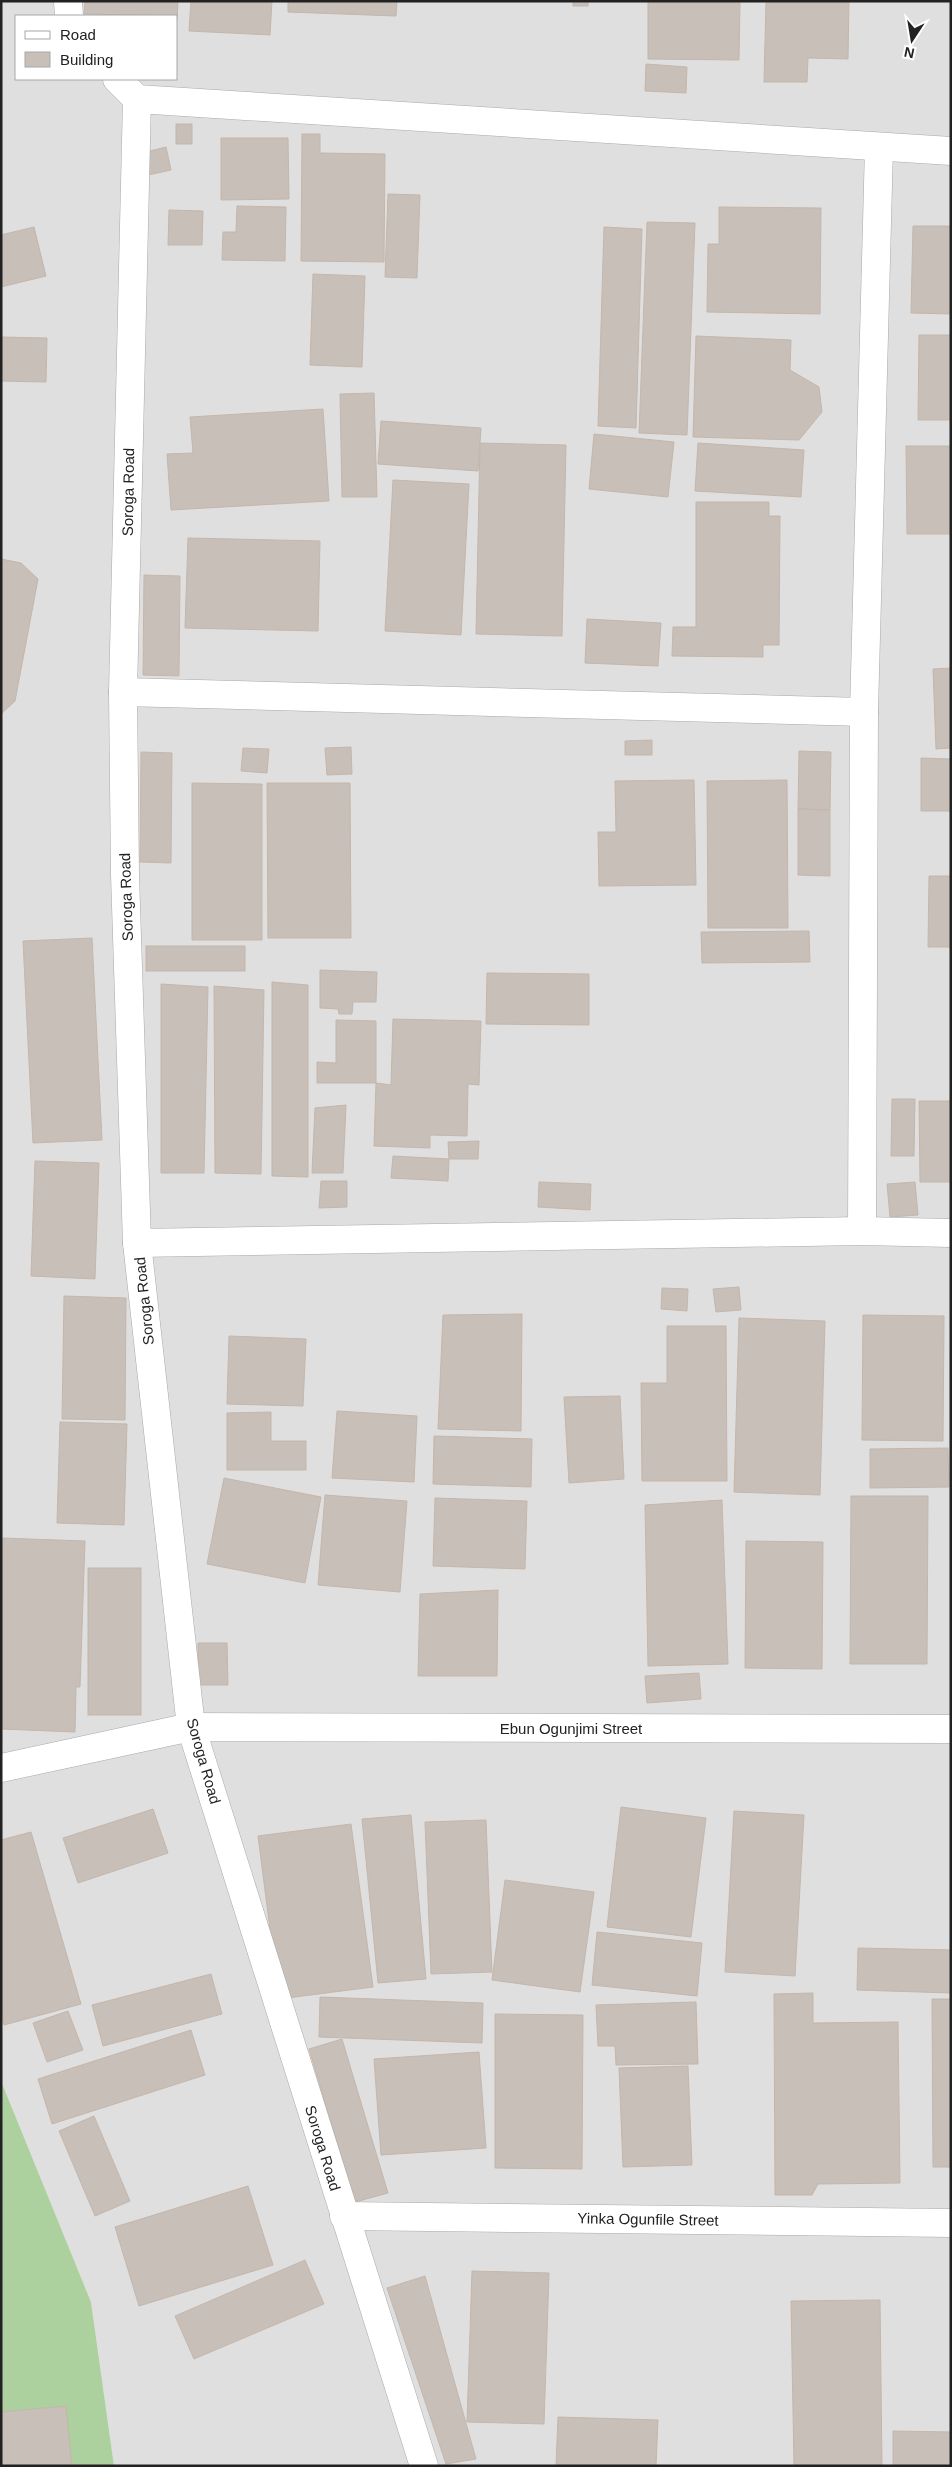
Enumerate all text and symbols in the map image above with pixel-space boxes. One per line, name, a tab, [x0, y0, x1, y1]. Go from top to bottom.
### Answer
legend	[15, 15, 178, 80]
north arrow	[887, 15, 937, 65]
text: Road	[60, 26, 96, 43]
text: N	[903, 44, 916, 62]
text: Building	[60, 51, 113, 68]
street label: Soroga Road	[119, 448, 137, 536]
street label: Soroga Road	[116, 853, 136, 941]
street label: Soroga Road	[131, 1256, 157, 1346]
street label: Soroga Road	[184, 1716, 224, 1806]
street label: Ebun Ogunjimi Street	[500, 1720, 643, 1737]
street label: Soroga Road	[302, 2103, 344, 2193]
street label: Yinka Ogunfile Street	[577, 2209, 720, 2229]

